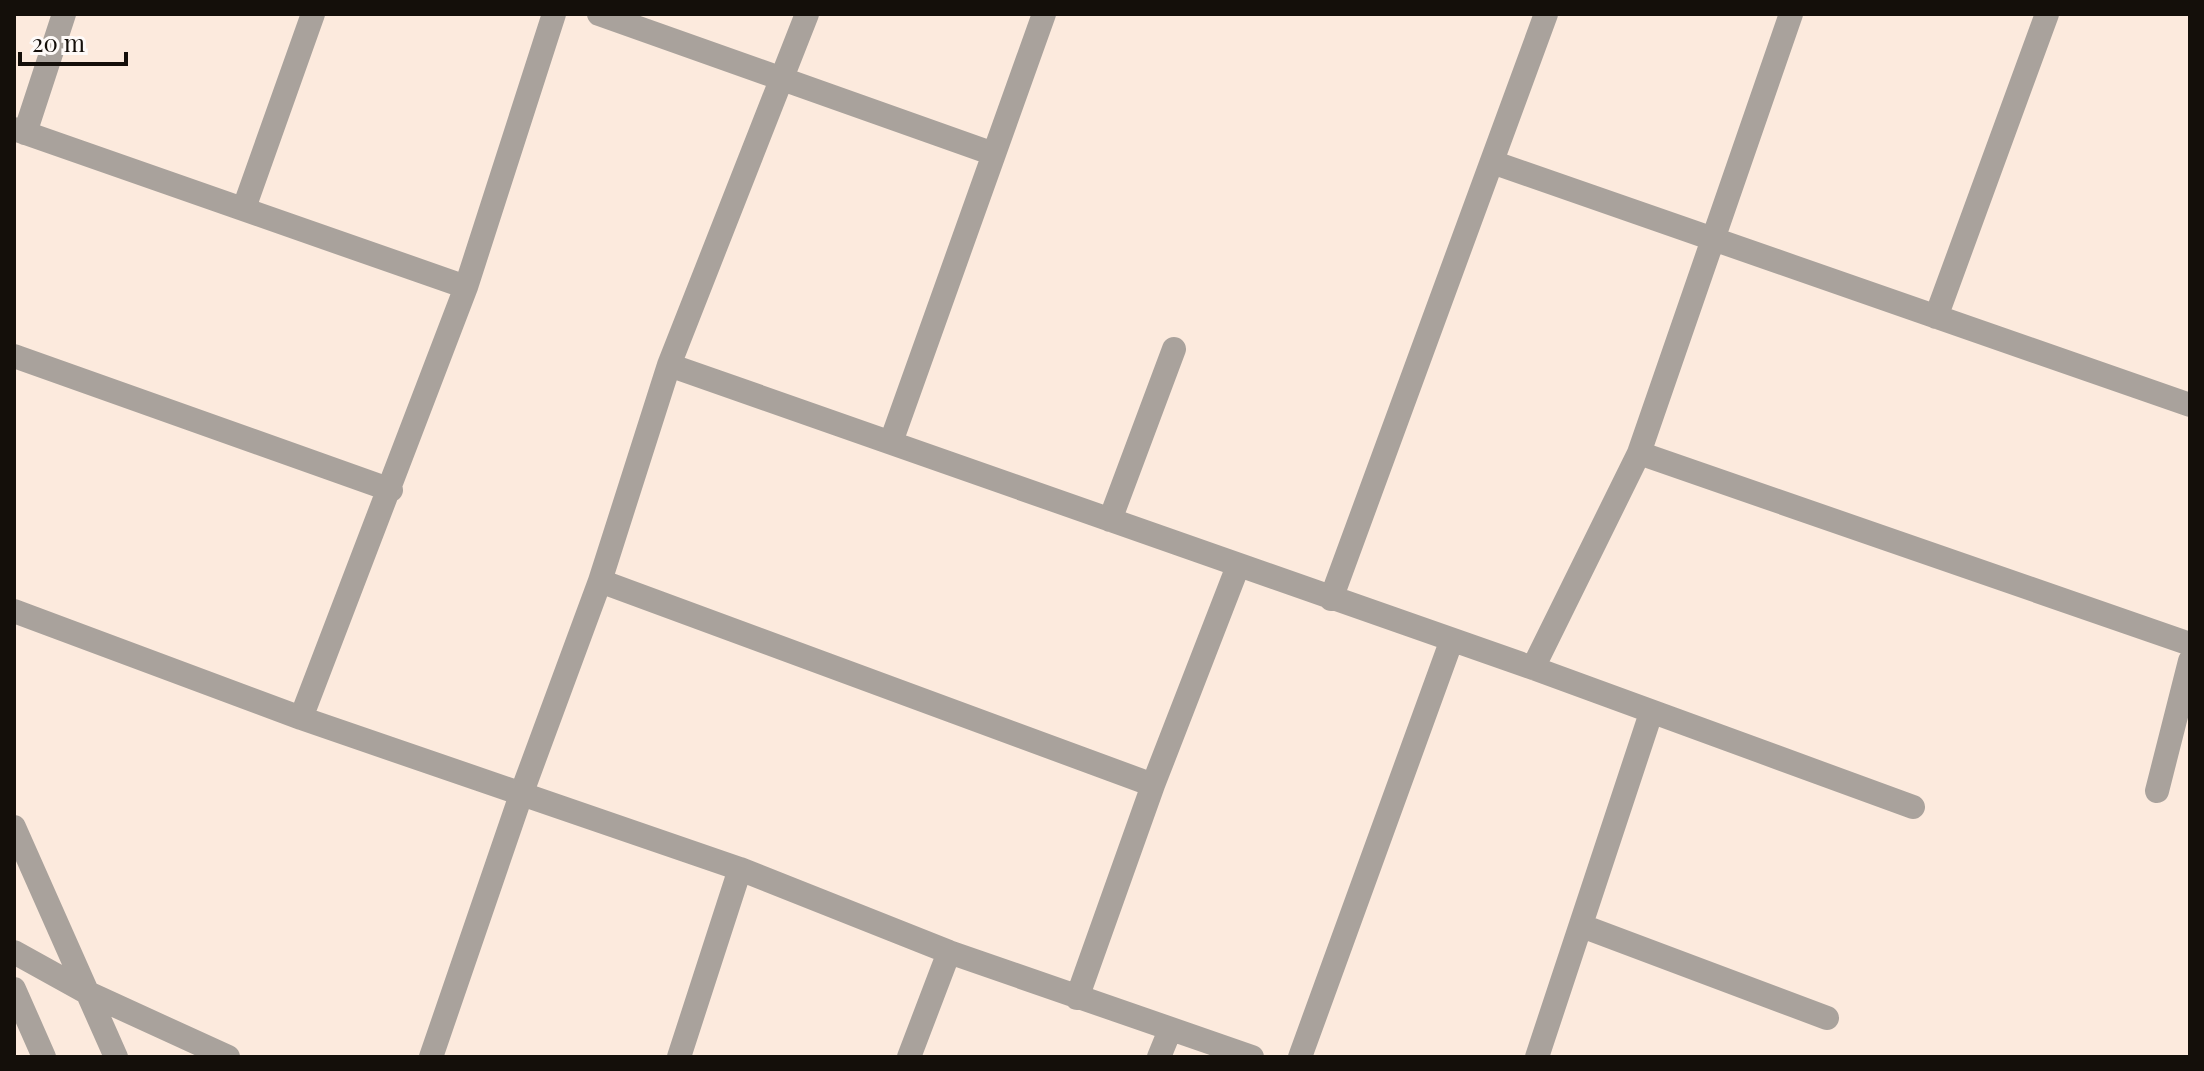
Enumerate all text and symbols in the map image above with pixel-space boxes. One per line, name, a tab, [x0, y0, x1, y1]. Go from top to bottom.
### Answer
scale bar	[20, 16, 126, 66]
text: 20 m	[32, 26, 85, 58]

